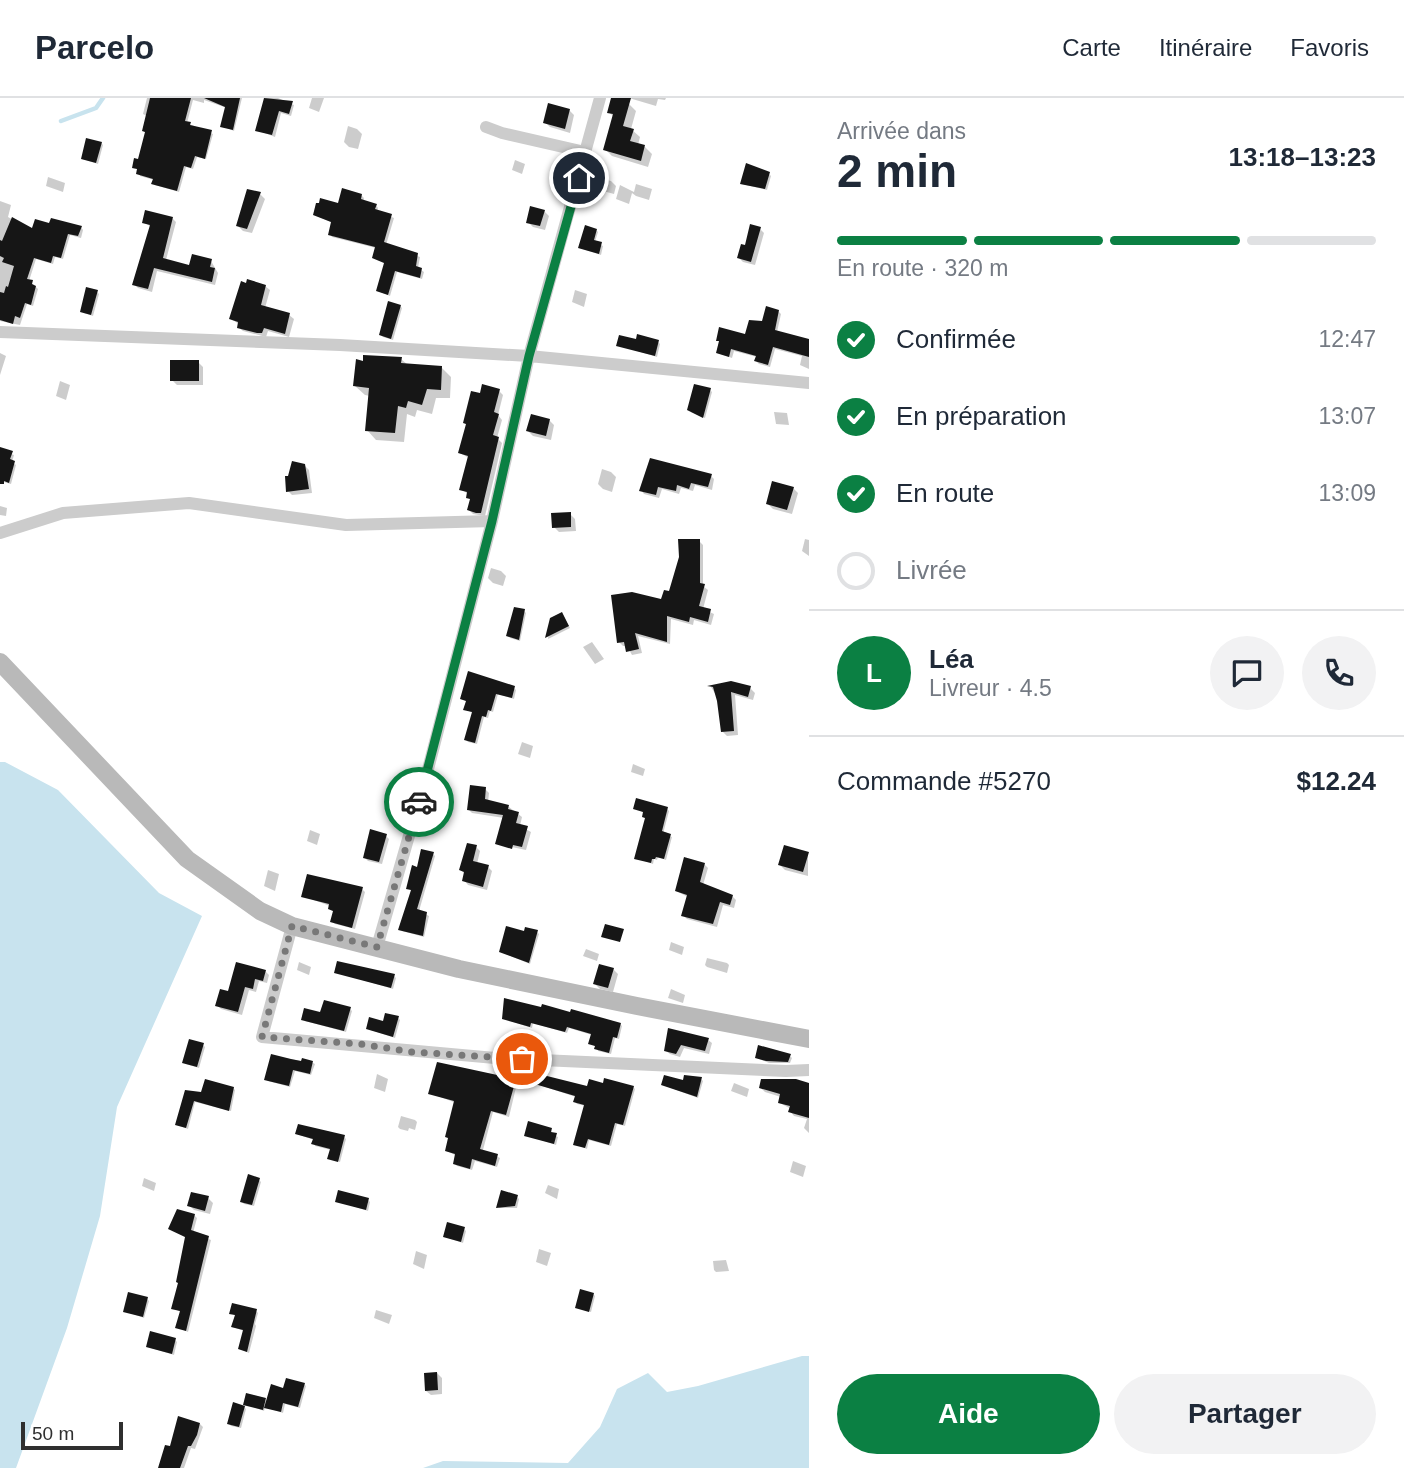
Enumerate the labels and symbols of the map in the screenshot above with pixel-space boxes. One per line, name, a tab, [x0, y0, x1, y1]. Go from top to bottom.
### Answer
pin	[549, 148, 609, 208]
courier	[384, 767, 454, 837]
pin	[492, 1029, 552, 1089]
scale bar	[21, 1419, 122, 1451]

